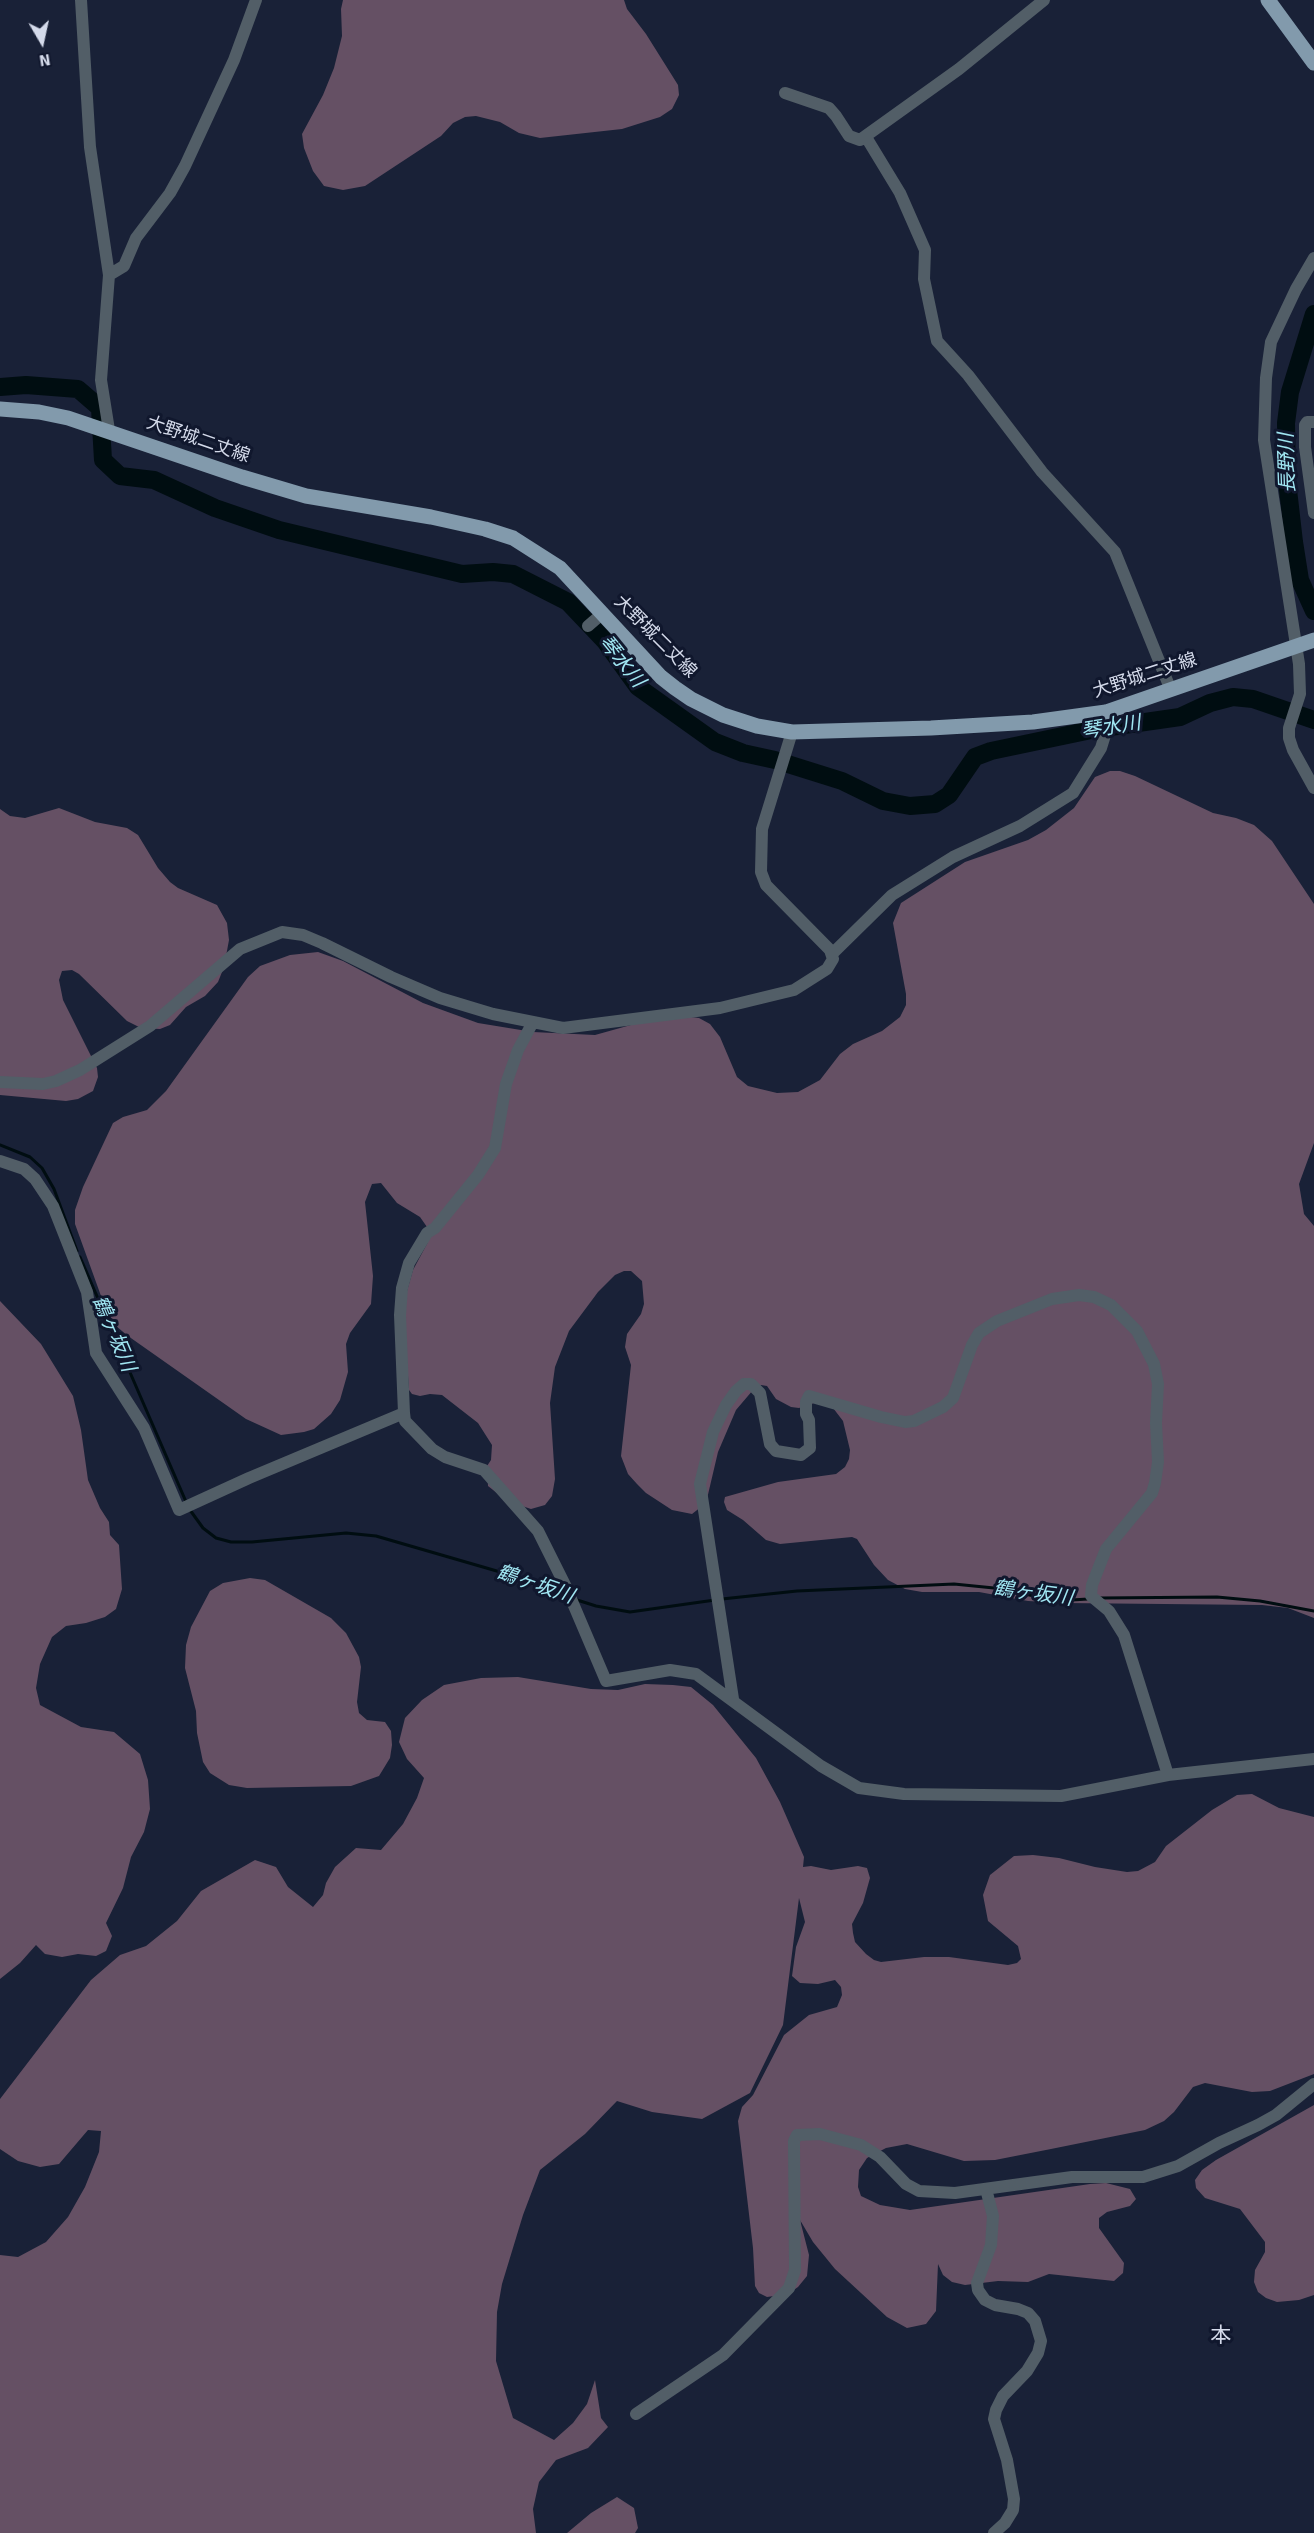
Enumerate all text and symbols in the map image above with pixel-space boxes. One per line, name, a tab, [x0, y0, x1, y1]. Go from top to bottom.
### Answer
north arrow	[12, 12, 72, 72]
text: N	[38, 49, 52, 71]
street label: 大野城二丈線	[143, 412, 253, 468]
water label: 長野川	[1275, 433, 1301, 493]
street label: 大野城二丈線	[609, 591, 701, 683]
water label: 琴水川	[593, 631, 649, 693]
street label: 大野城二丈線	[1090, 649, 1200, 703]
water label: 琴水川	[1079, 711, 1143, 745]
water label: 鶴ヶ坂川	[86, 1292, 140, 1376]
water label: 鶴ヶ坂川	[493, 1561, 577, 1609]
water label: 鶴ヶ坂川	[992, 1577, 1074, 1611]
district label: 本	[1211, 2323, 1231, 2349]

